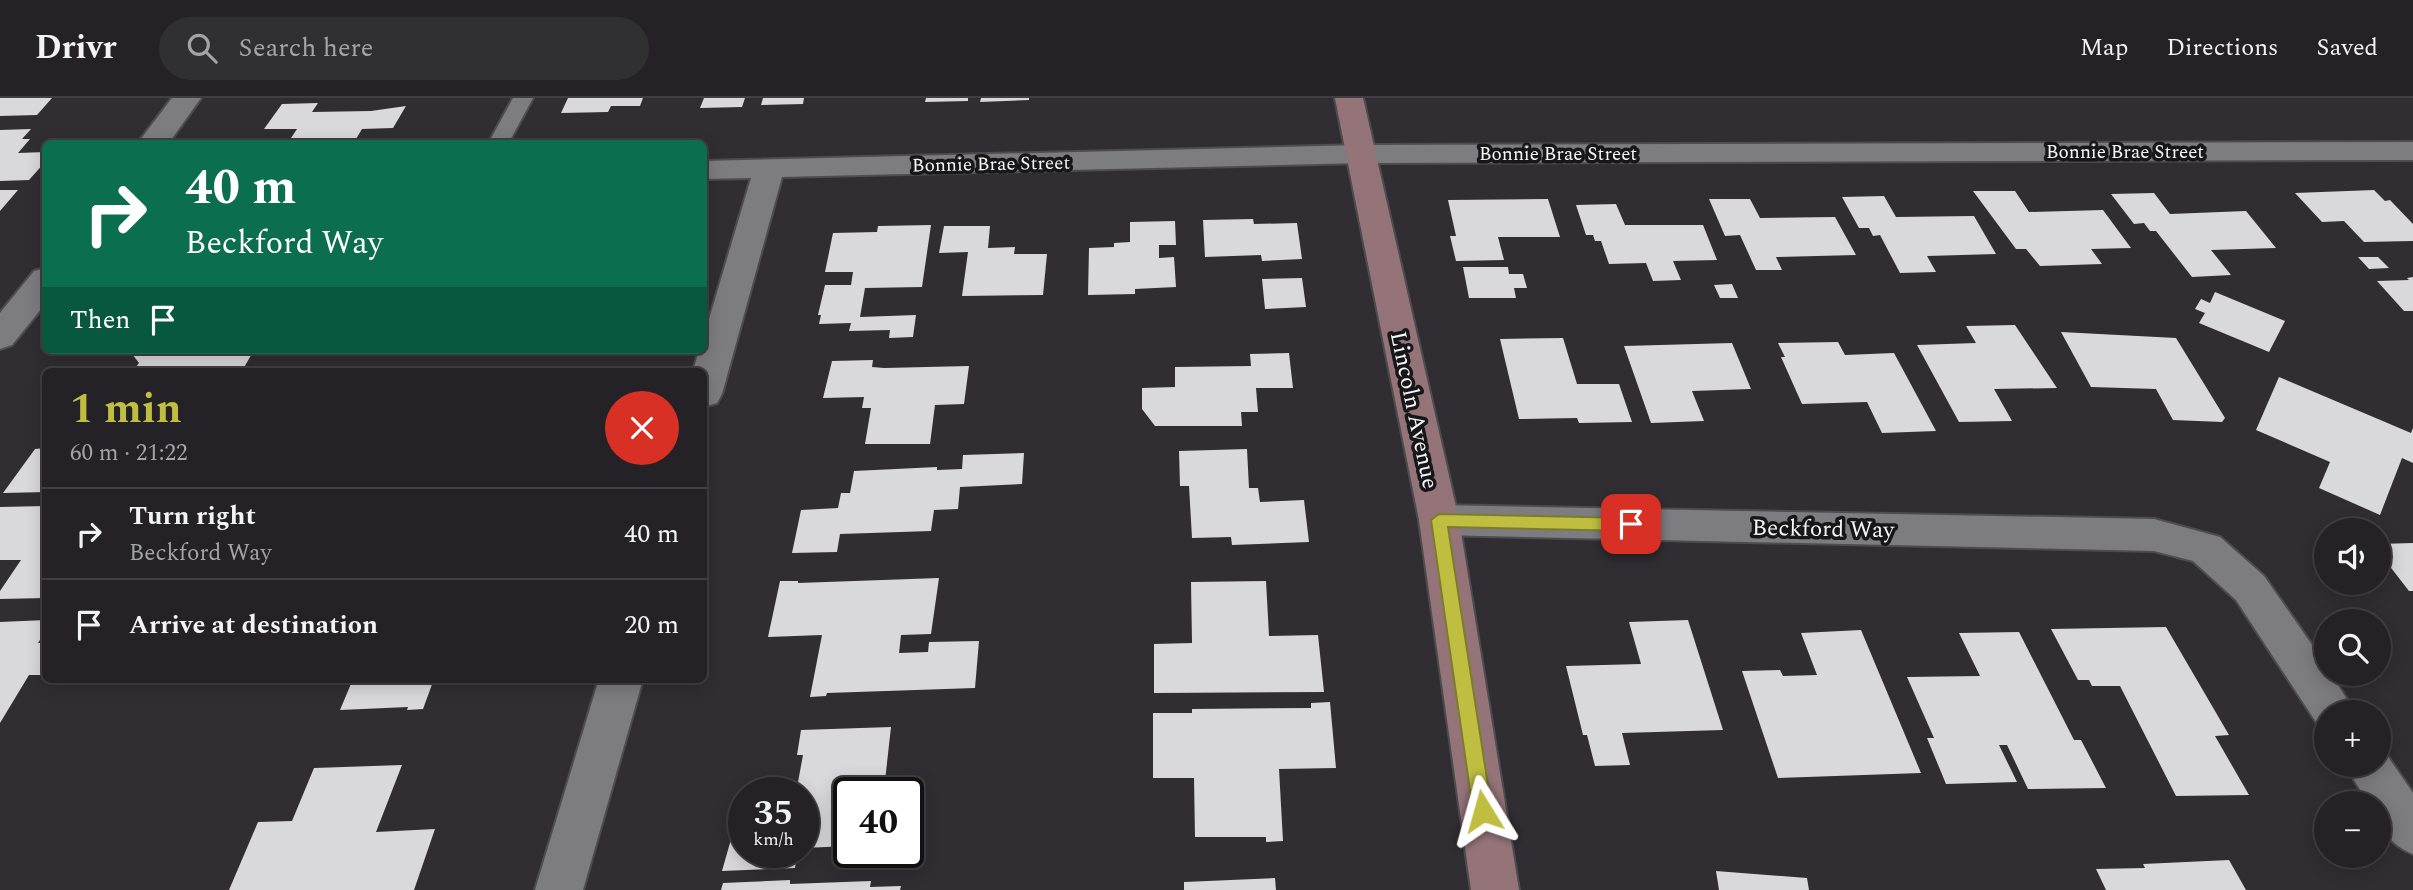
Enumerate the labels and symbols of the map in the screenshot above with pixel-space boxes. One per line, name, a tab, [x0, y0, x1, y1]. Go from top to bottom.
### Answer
street label: Bonnie Brae Street	[2046, 138, 2204, 167]
street label: Bonnie Brae Street	[1479, 140, 1637, 169]
street label: Bonnie Brae Street	[912, 149, 1071, 180]
street label: Lincoln Avenue	[1380, 328, 1447, 492]
pin	[1601, 494, 1661, 554]
street label: Beckford Way	[1751, 511, 1895, 548]
position arrow	[1446, 774, 1520, 848]
speed limit sign: 40	[833, 777, 924, 868]

